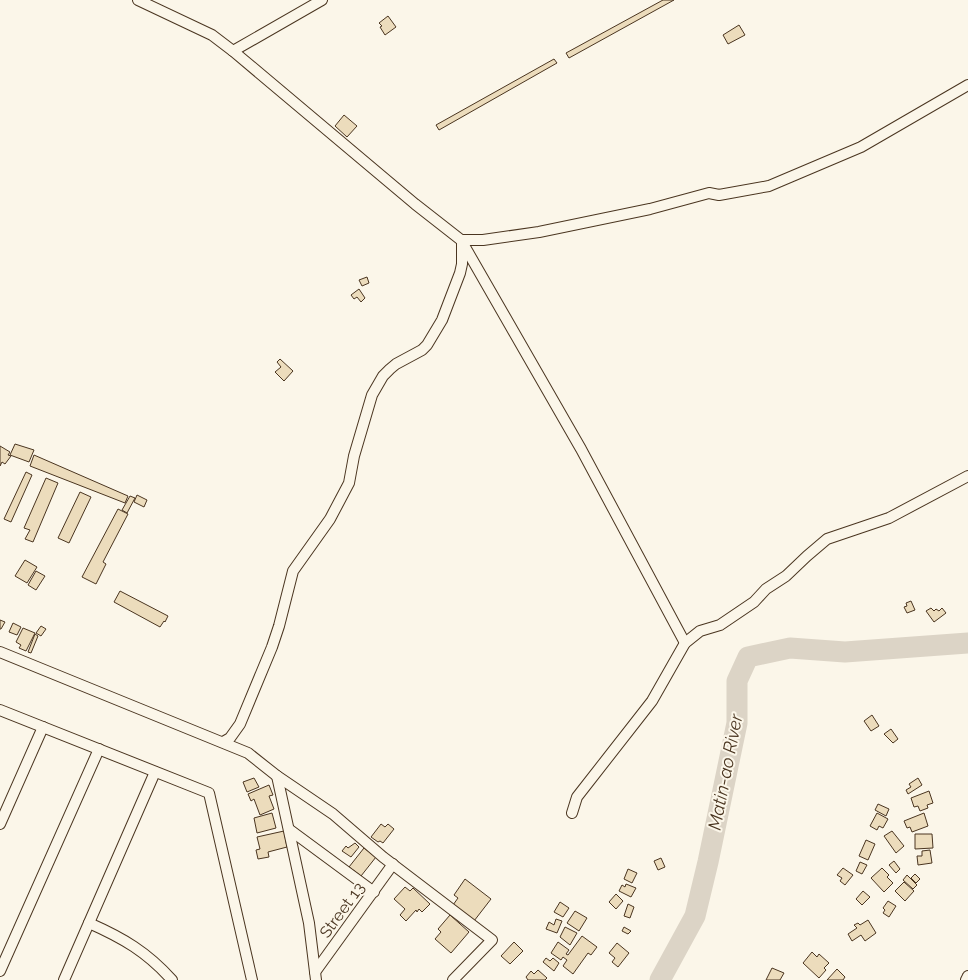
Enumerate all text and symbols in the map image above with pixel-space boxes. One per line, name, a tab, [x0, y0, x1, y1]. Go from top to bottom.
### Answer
water label: Matin-ao River	[703, 711, 747, 832]
street label: Street 13	[316, 879, 368, 941]

